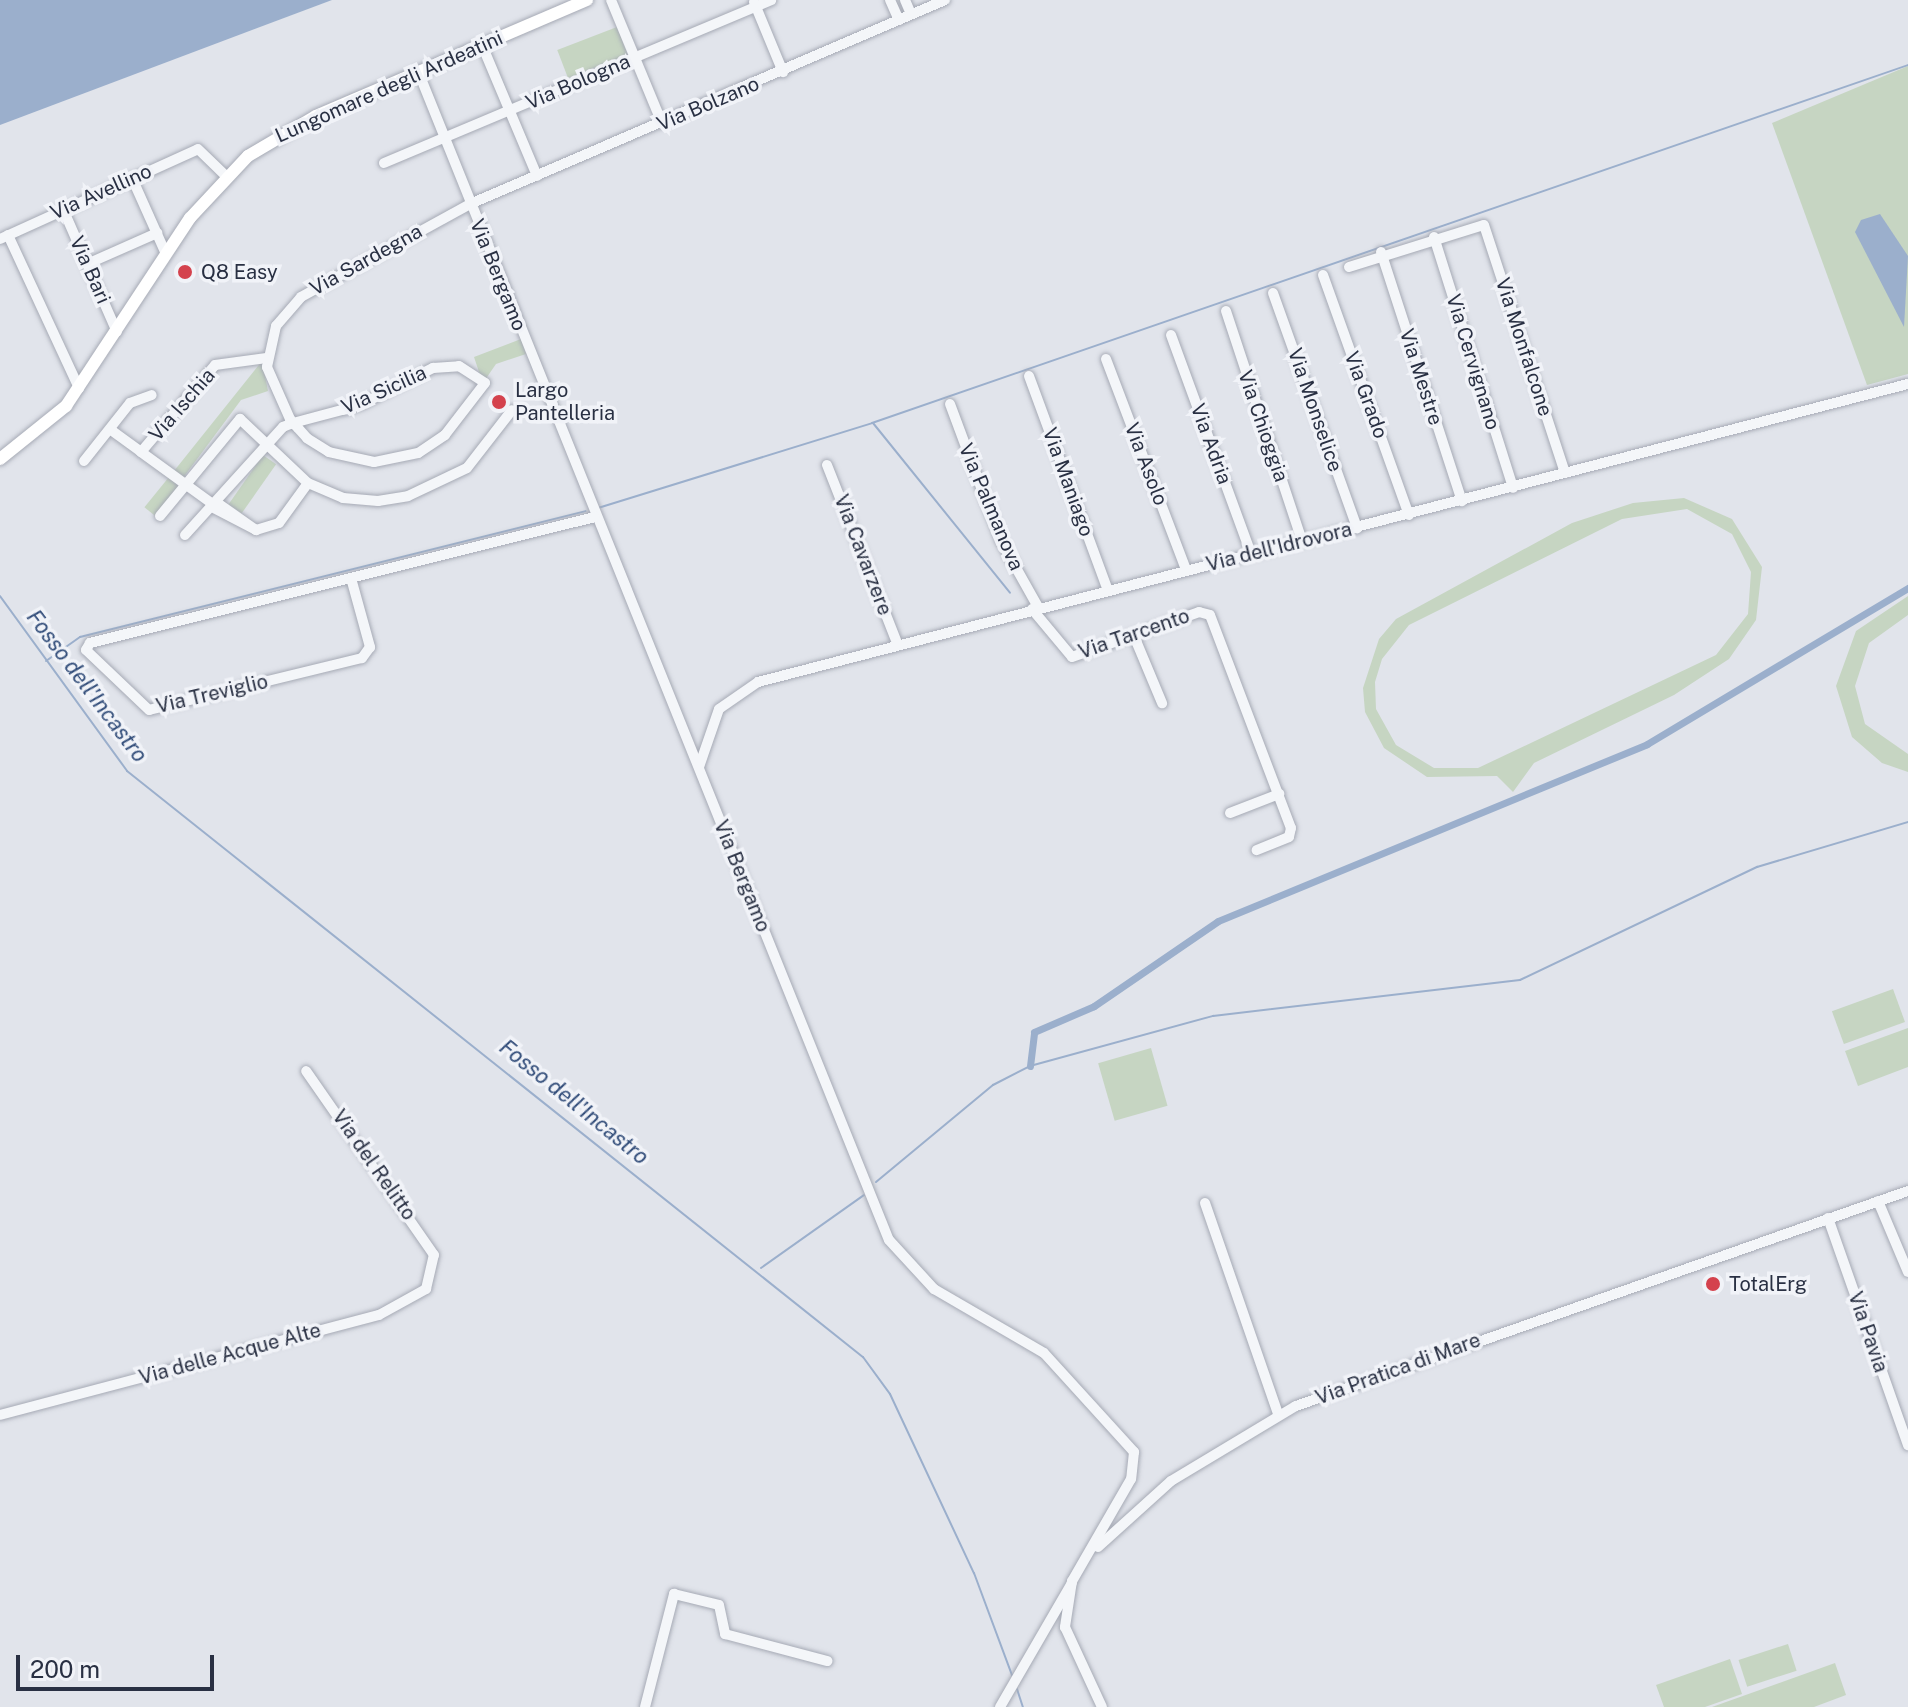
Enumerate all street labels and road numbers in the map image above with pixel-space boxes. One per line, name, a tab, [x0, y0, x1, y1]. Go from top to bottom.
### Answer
street label: Lungomare degli Ardeatini	[271, 26, 507, 148]
street label: Via Bologna	[522, 49, 634, 115]
street label: Via Bolzano	[653, 72, 763, 136]
street label: Via Avellino	[47, 159, 155, 225]
street label: Via Bergamo	[465, 216, 531, 334]
street label: Via Sardegna	[306, 219, 426, 301]
street label: Via Bari	[64, 232, 116, 308]
street label: Via Monfalcone	[1490, 275, 1558, 419]
street label: Via Cervignano	[1441, 291, 1505, 433]
street label: Via Mestre	[1394, 326, 1448, 428]
street label: Via Monselice	[1283, 345, 1347, 475]
street label: Via Grado	[1339, 348, 1393, 442]
street label: Via Sicilia	[338, 361, 430, 419]
street label: Via Ischia	[144, 364, 220, 446]
street label: Via Chioggia	[1233, 367, 1293, 485]
street label: Via Adria	[1185, 400, 1237, 488]
street label: Via Asolo	[1119, 419, 1173, 509]
street label: Via Maniago	[1037, 424, 1099, 540]
street label: Via Palmanova	[953, 440, 1029, 574]
street label: Via Cavarzere	[829, 491, 897, 619]
street label: Via dell'Idrovora	[1204, 517, 1354, 577]
street label: Via Tarcento	[1075, 604, 1193, 664]
street label: Via Treviglio	[154, 669, 270, 719]
street label: Via Bergamo	[709, 817, 775, 935]
street label: Via del Relitto	[327, 1105, 421, 1225]
street label: Via Pavia	[1843, 1289, 1893, 1375]
street label: Via delle Acque Alte	[136, 1318, 324, 1390]
street label: Via Pratica di Mare	[1312, 1328, 1484, 1410]

